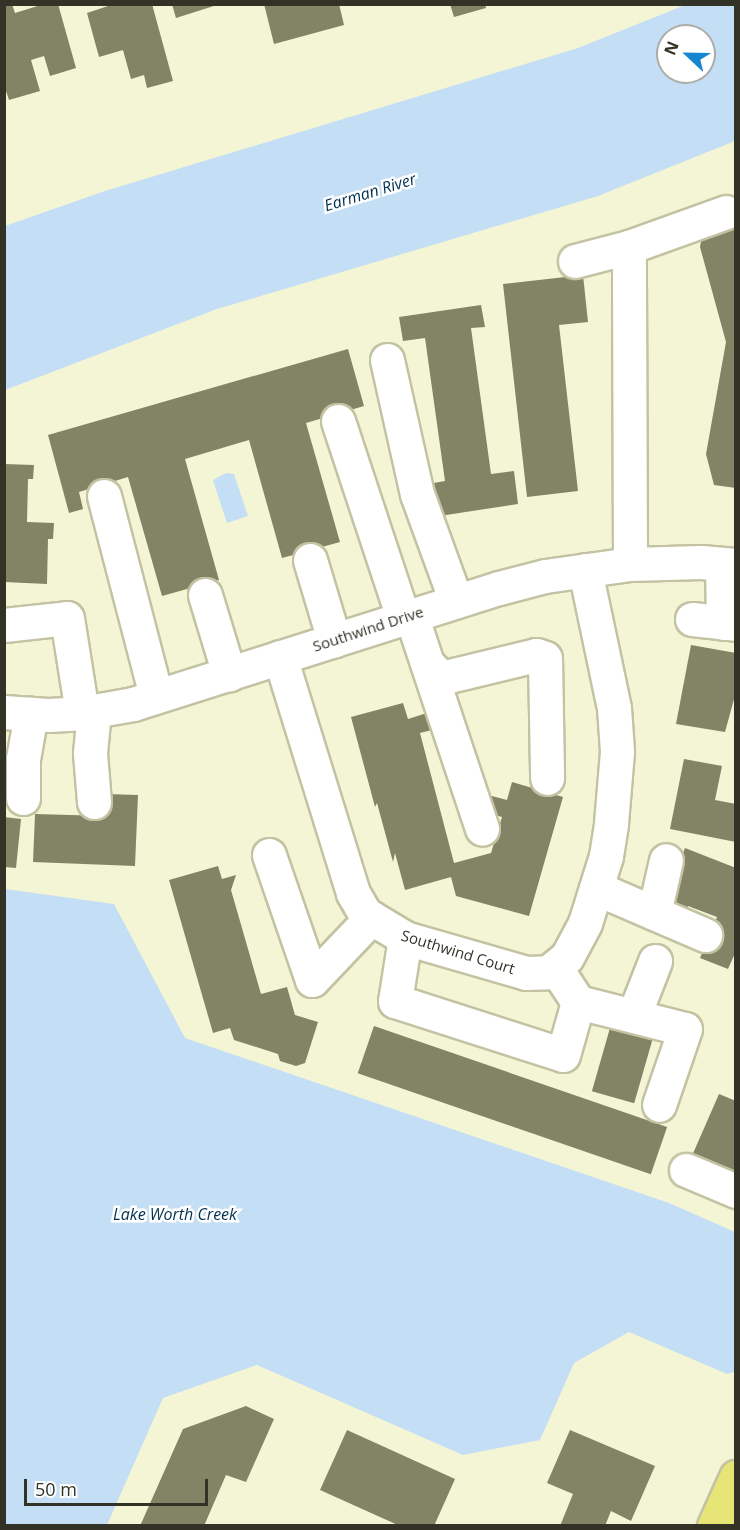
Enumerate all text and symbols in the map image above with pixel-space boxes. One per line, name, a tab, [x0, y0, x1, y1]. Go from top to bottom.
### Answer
north arrow	[656, 24, 716, 84]
text: N	[659, 38, 684, 58]
water label: Earman River	[322, 169, 418, 215]
street label: Southwind Drive	[310, 603, 426, 655]
street label: Southwind Court	[399, 926, 517, 978]
water label: Lake Worth Creek	[113, 1204, 237, 1224]
scale bar	[27, 1467, 212, 1505]
text: 50 m	[35, 1477, 77, 1501]

